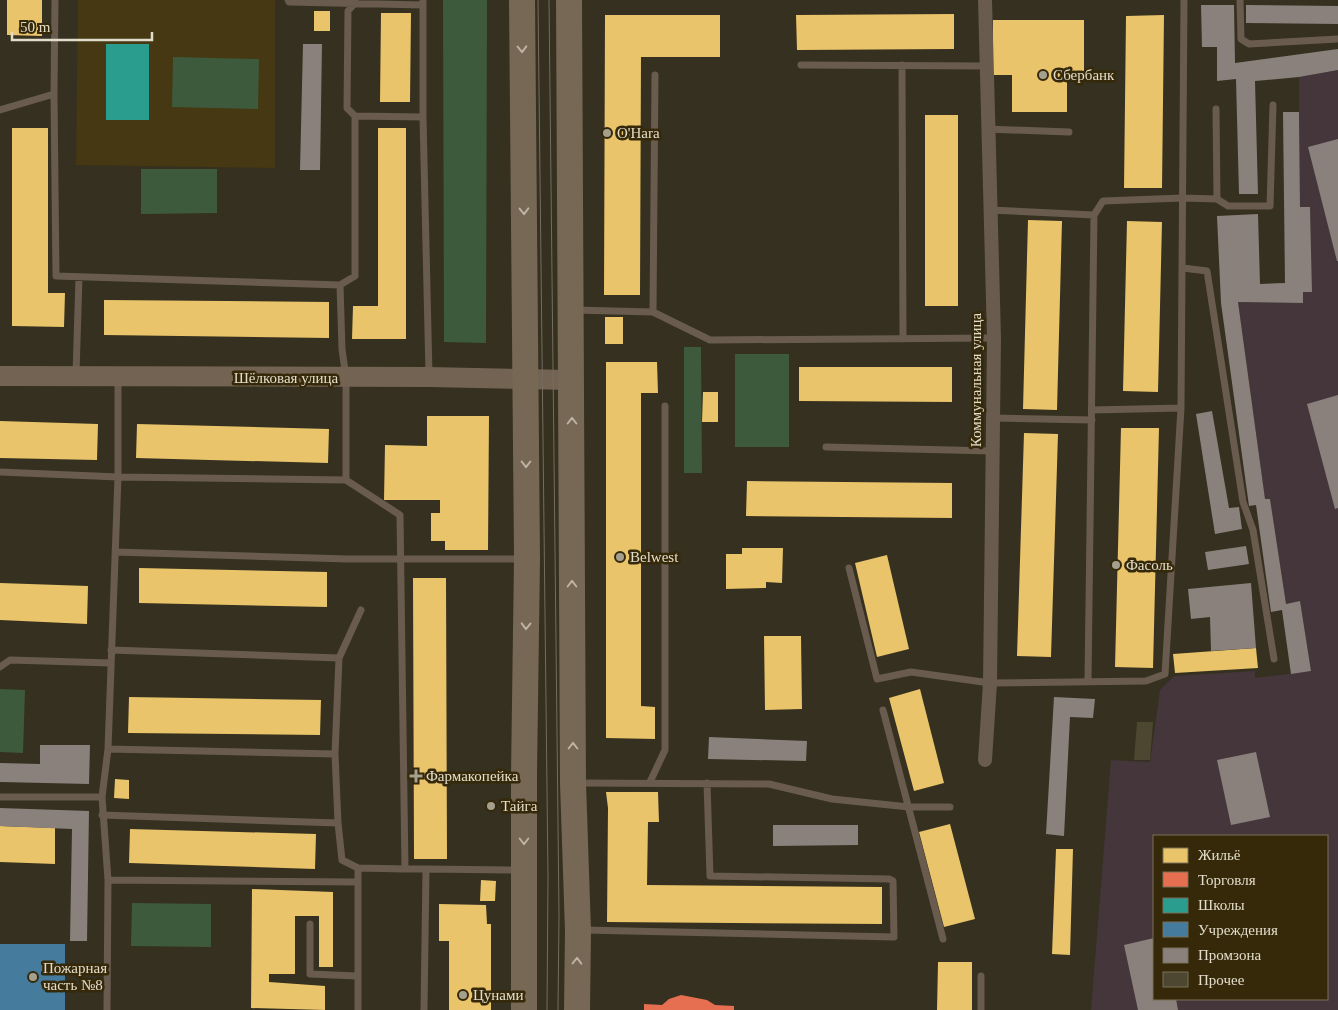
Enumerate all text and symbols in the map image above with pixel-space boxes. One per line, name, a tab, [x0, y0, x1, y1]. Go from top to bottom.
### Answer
scale bar	[12, 10, 152, 42]
text: 50 m	[20, 19, 51, 35]
one-way arrow	[517, 45, 527, 53]
place label: Сбербанк	[1053, 67, 1115, 83]
marker: Сбербанк	[1037, 69, 1049, 81]
place label: O'Hara	[617, 125, 660, 141]
marker: O'Hara	[601, 127, 613, 139]
one-way arrow	[519, 208, 529, 215]
street label: Коммунальная улица	[968, 312, 984, 447]
street label: Шёлковая улица	[234, 370, 339, 386]
one-way arrow	[567, 417, 577, 425]
one-way arrow	[521, 460, 531, 468]
place label: Belwest	[630, 549, 679, 565]
marker: Belwest	[614, 551, 626, 563]
place label: Фасоль	[1126, 557, 1173, 573]
marker: Фасоль	[1110, 559, 1122, 571]
one-way arrow	[567, 580, 577, 588]
one-way arrow	[521, 622, 531, 630]
one-way arrow	[568, 742, 578, 750]
place label: Фармакопейка	[426, 768, 519, 784]
marker: Фармакопейка	[410, 770, 422, 782]
place label: Тайга	[501, 798, 538, 814]
marker: Тайга	[485, 800, 497, 812]
legend	[1153, 835, 1328, 1000]
one-way arrow	[519, 838, 529, 845]
text: Жильё	[1198, 847, 1241, 863]
text: Торговля	[1198, 872, 1256, 888]
text: Школы	[1198, 897, 1245, 913]
text: Учреждения	[1198, 922, 1278, 938]
text: Промзона	[1198, 947, 1261, 963]
one-way arrow	[572, 957, 582, 965]
place label: Пожарная часть №8	[43, 960, 107, 993]
marker: Пожарная часть №8	[27, 971, 39, 983]
text: Прочее	[1198, 972, 1245, 988]
place label: Цунами	[473, 987, 524, 1003]
marker: Цунами	[457, 989, 469, 1001]

